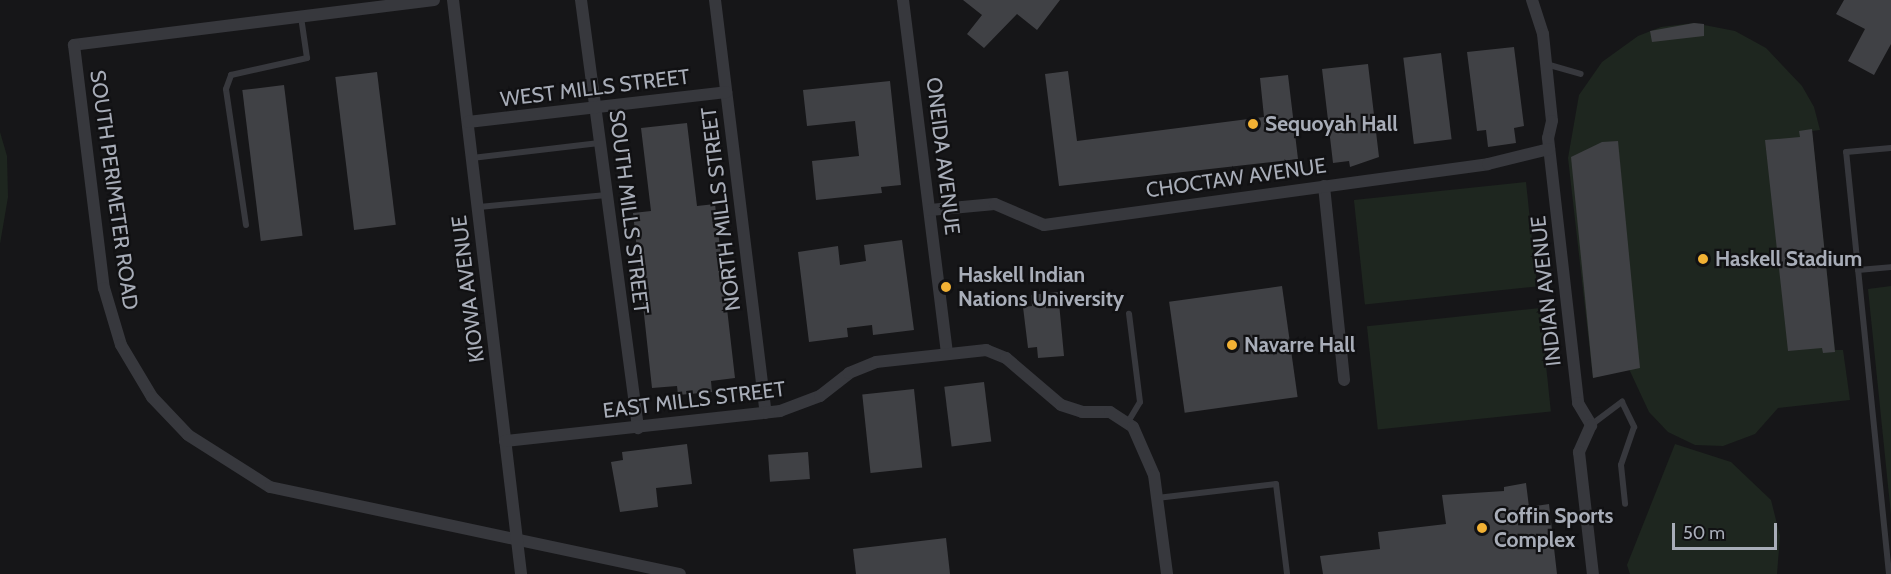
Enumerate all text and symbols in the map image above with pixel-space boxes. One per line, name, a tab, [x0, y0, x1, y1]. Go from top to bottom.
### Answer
street label: WEST MILLS STREET	[499, 64, 691, 112]
street label: SOUTH PERIMETER ROAD	[85, 69, 143, 311]
street label: ONEIDA AVENUE	[921, 76, 965, 236]
street label: NORTH MILLS STREET	[696, 106, 746, 312]
street label: SOUTH MILLS STREET	[604, 109, 654, 315]
place label: Sequoyah Hall	[1265, 111, 1398, 137]
marker: Sequoyah Hall	[1246, 117, 1260, 131]
street label: CHOCTAW AVENUE	[1144, 153, 1328, 203]
street label: KIOWA AVENUE	[446, 214, 490, 364]
street label: INDIAN AVENUE	[1526, 215, 1566, 367]
place label: Haskell Stadium	[1715, 246, 1862, 272]
marker: Haskell Stadium	[1696, 252, 1710, 266]
place label: Haskell Indian Nations University	[958, 262, 1124, 312]
marker: Haskell Indian Nations University	[939, 280, 953, 294]
place label: Navarre Hall	[1244, 332, 1355, 358]
marker: Navarre Hall	[1225, 338, 1239, 352]
street label: EAST MILLS STREET	[601, 376, 787, 424]
place label: Coffin Sports Complex	[1494, 503, 1613, 553]
scale bar	[1675, 511, 1780, 549]
marker: Coffin Sports Complex	[1475, 521, 1489, 535]
text: 50 m	[1683, 522, 1725, 544]

